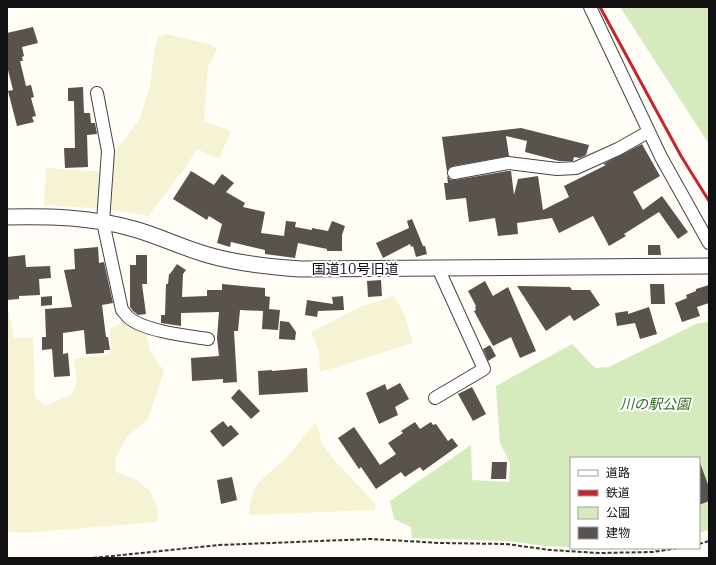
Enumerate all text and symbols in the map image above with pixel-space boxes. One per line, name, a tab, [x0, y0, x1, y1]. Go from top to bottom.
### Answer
street label: 国道10号旧道	[312, 260, 398, 278]
park label: 川の駅公園	[620, 395, 692, 413]
legend	[570, 457, 700, 549]
text: 道路	[606, 465, 630, 480]
text: 鉄道	[606, 485, 630, 500]
text: 公園	[606, 505, 630, 520]
text: 建物	[606, 525, 630, 540]

